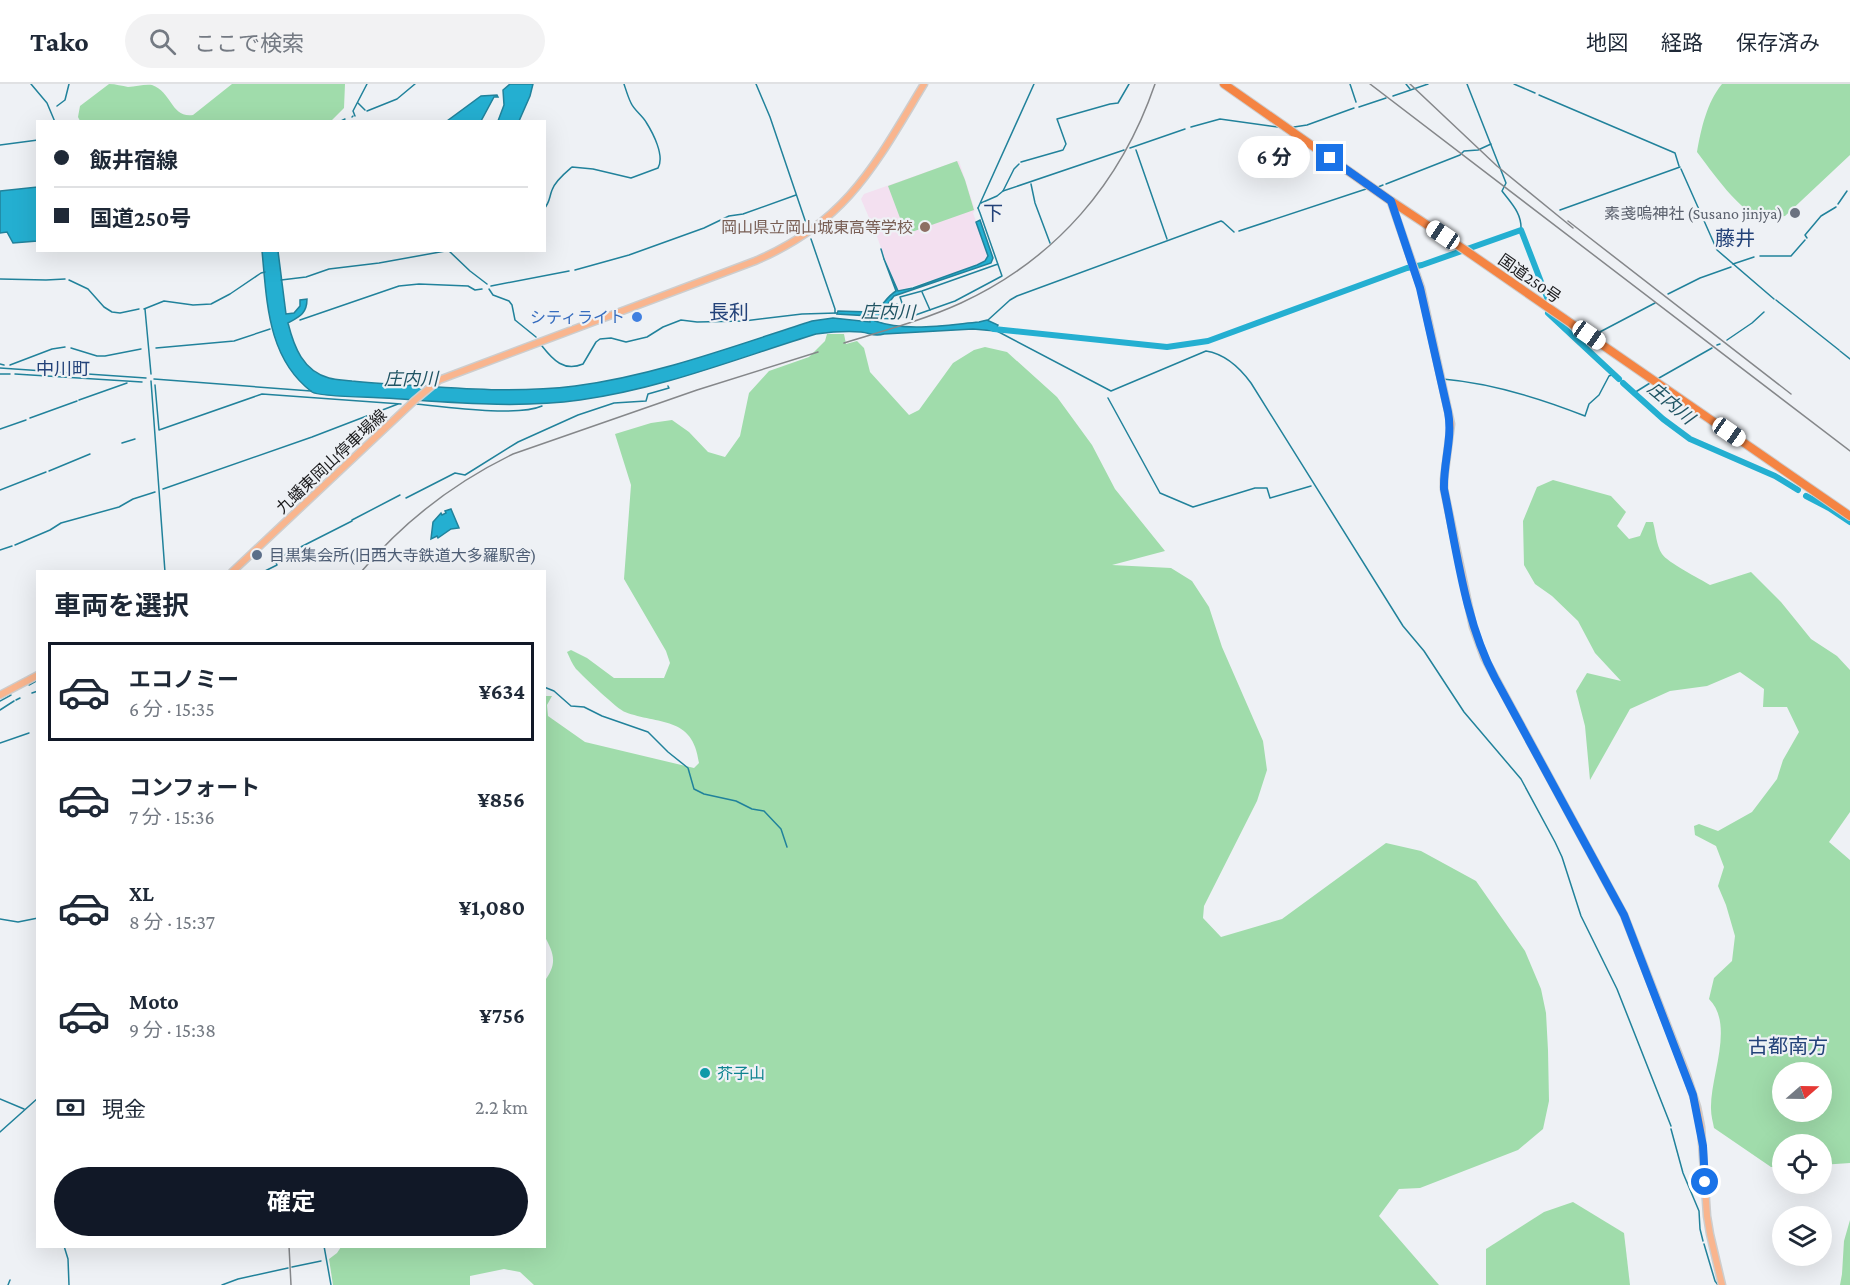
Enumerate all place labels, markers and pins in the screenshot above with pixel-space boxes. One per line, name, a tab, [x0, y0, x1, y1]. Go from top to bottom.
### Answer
place label: 素戔嗚神社 (Susano jinjya)	[1604, 205, 1783, 223]
marker: 素戔嗚神社 (Susano jinjya)	[1788, 206, 1802, 220]
place label: 岡山県立岡山城東高等学校	[721, 219, 913, 236]
marker: 岡山県立岡山城東高等学校	[918, 220, 932, 234]
place label: シティライト	[530, 309, 625, 326]
marker: シティライト	[630, 310, 644, 324]
place label: 目黒集会所(旧西大寺鉄道大多羅駅舎)	[269, 547, 536, 565]
marker: 目黒集会所(旧西大寺鉄道大多羅駅舎)	[250, 548, 264, 562]
place label: 芥子山	[717, 1065, 765, 1082]
marker: 芥子山	[698, 1066, 712, 1080]

